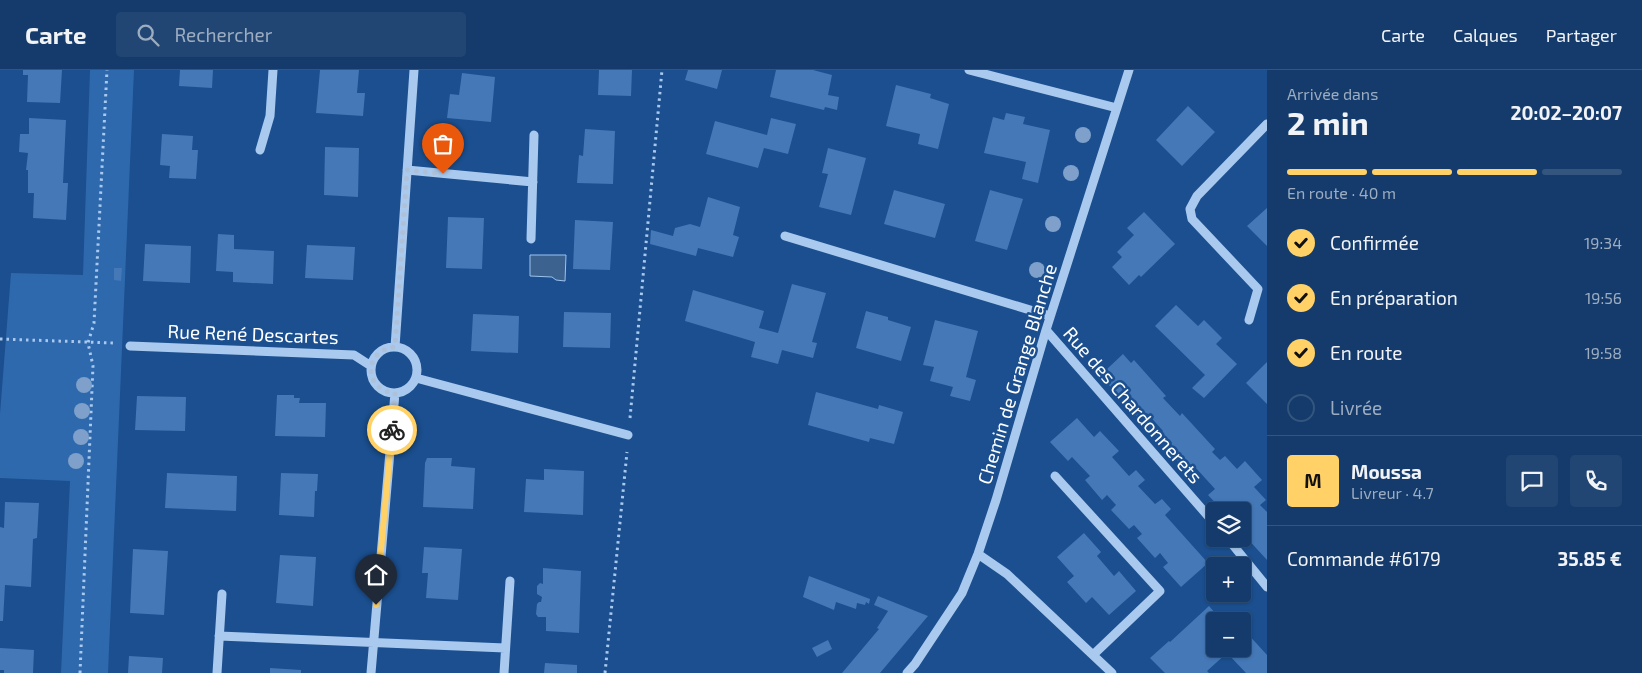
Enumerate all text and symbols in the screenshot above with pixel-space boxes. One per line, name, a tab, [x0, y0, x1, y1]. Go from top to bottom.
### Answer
search box	[116, 12, 466, 57]
text: Carte	[25, 20, 86, 49]
icon: search	[134, 21, 162, 49]
text: Rechercher	[174, 23, 272, 46]
text: Carte	[1381, 24, 1425, 46]
text: Calques	[1453, 24, 1518, 46]
text: Partager	[1546, 24, 1617, 46]
text: Arrivée dans	[1287, 84, 1378, 103]
text: 20:02–20:07	[1510, 101, 1622, 124]
text: 2 min	[1287, 103, 1369, 141]
pin	[422, 123, 464, 174]
icon: bag	[429, 130, 457, 158]
text: En route · 40 m	[1287, 183, 1396, 202]
icon: check	[1287, 229, 1315, 257]
text: Confirmée	[1330, 231, 1419, 254]
text: 19:34	[1584, 233, 1622, 252]
street label: Chemin de Grange Blanche	[972, 261, 1061, 487]
icon: check	[1287, 284, 1315, 312]
text: En préparation	[1330, 286, 1458, 309]
text: 19:56	[1585, 288, 1622, 307]
street label: Rue René Descartes	[167, 319, 339, 348]
street label: Rue des Chardonnerets	[1059, 322, 1208, 488]
icon: check	[1287, 339, 1315, 367]
text: En route	[1330, 341, 1402, 364]
text: 19:58	[1584, 343, 1622, 362]
text: Livrée	[1330, 396, 1382, 419]
courier	[367, 405, 417, 455]
icon: bike	[378, 416, 406, 444]
button: chat	[1506, 455, 1558, 507]
button: phone	[1570, 455, 1622, 507]
text: Moussa	[1351, 460, 1422, 483]
text: M	[1304, 469, 1322, 492]
text: Livreur · 4.7	[1351, 483, 1434, 502]
map controls	[1206, 502, 1251, 657]
button: layers	[1206, 502, 1251, 547]
text: Commande #6179	[1287, 547, 1441, 570]
text: 35.85 €	[1557, 547, 1622, 570]
pin	[355, 554, 397, 605]
button: +	[1206, 557, 1251, 602]
icon: home	[362, 561, 390, 589]
button: −	[1206, 612, 1251, 657]

